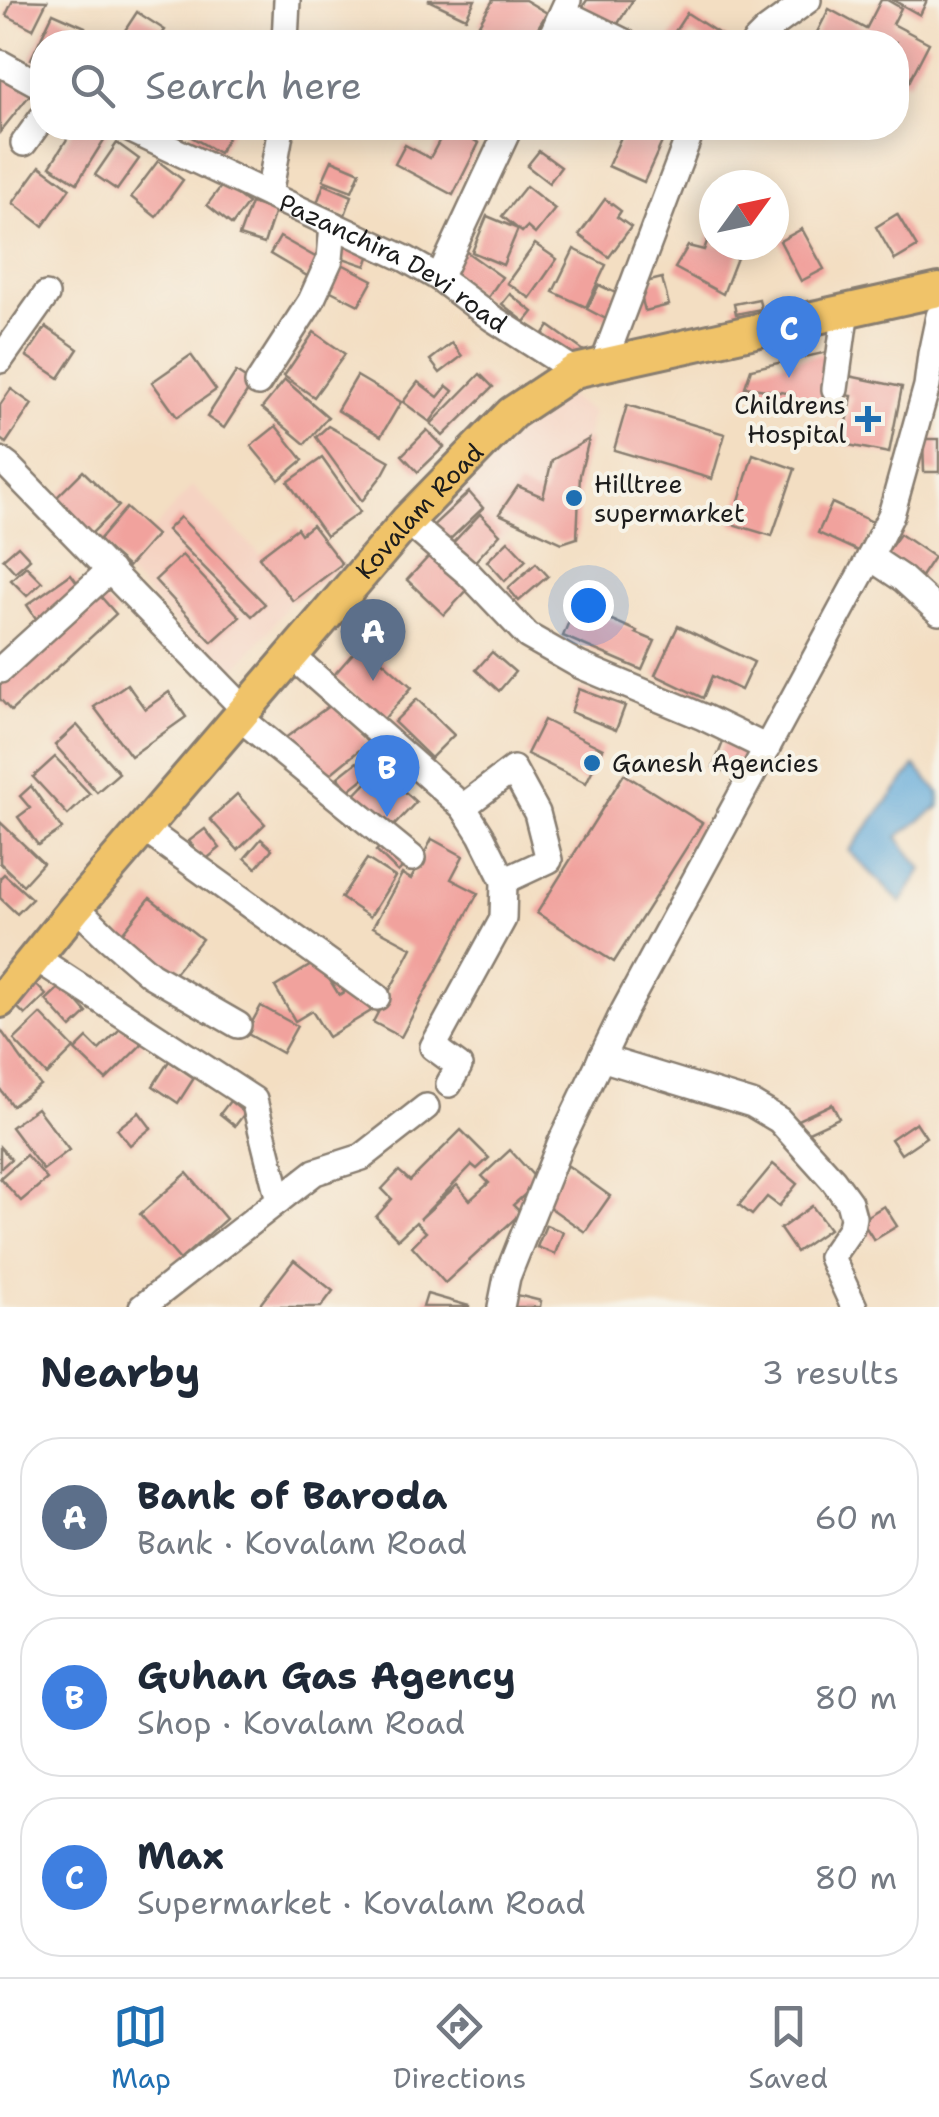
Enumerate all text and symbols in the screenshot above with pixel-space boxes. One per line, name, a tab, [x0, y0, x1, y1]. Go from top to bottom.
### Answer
search box	[30, 30, 909, 140]
icon: search	[65, 58, 120, 113]
text: Search here	[145, 60, 362, 111]
north arrow	[699, 170, 789, 260]
street label: Pazanchira Devi road	[274, 185, 514, 341]
pin: C	[756, 296, 822, 378]
place label: Childrens Hospital	[734, 388, 846, 451]
marker: Childrens Hospital	[855, 406, 881, 432]
street label: Kovalam Road	[348, 435, 491, 586]
place label: Hilltree supermarket	[594, 467, 745, 530]
marker: Hilltree supermarket	[563, 487, 585, 509]
your location	[563, 580, 614, 631]
pin: A	[340, 598, 406, 681]
pin: B	[354, 734, 420, 817]
place label: Ganesh Agencies	[612, 746, 819, 780]
marker: Ganesh Agencies	[581, 752, 603, 774]
text: Nearby	[40, 1344, 200, 1400]
text: 3 results	[762, 1351, 899, 1394]
text: Bank of Baroda	[137, 1470, 447, 1521]
text: A	[62, 1496, 87, 1539]
text: 60 m	[815, 1496, 897, 1539]
text: Bank · Kovalam Road	[137, 1521, 467, 1564]
text: Guhan Gas Agency	[137, 1650, 516, 1701]
text: B	[65, 1676, 84, 1719]
text: 80 m	[814, 1676, 897, 1719]
text: Shop · Kovalam Road	[137, 1701, 465, 1744]
text: Max	[137, 1830, 224, 1881]
text: C	[65, 1856, 84, 1899]
text: 80 m	[814, 1856, 897, 1899]
text: Supermarket · Kovalam Road	[137, 1881, 586, 1924]
tab: Map	[111, 1999, 171, 2097]
tab: Directions	[393, 1999, 526, 2097]
tab: Saved	[748, 1999, 828, 2097]

